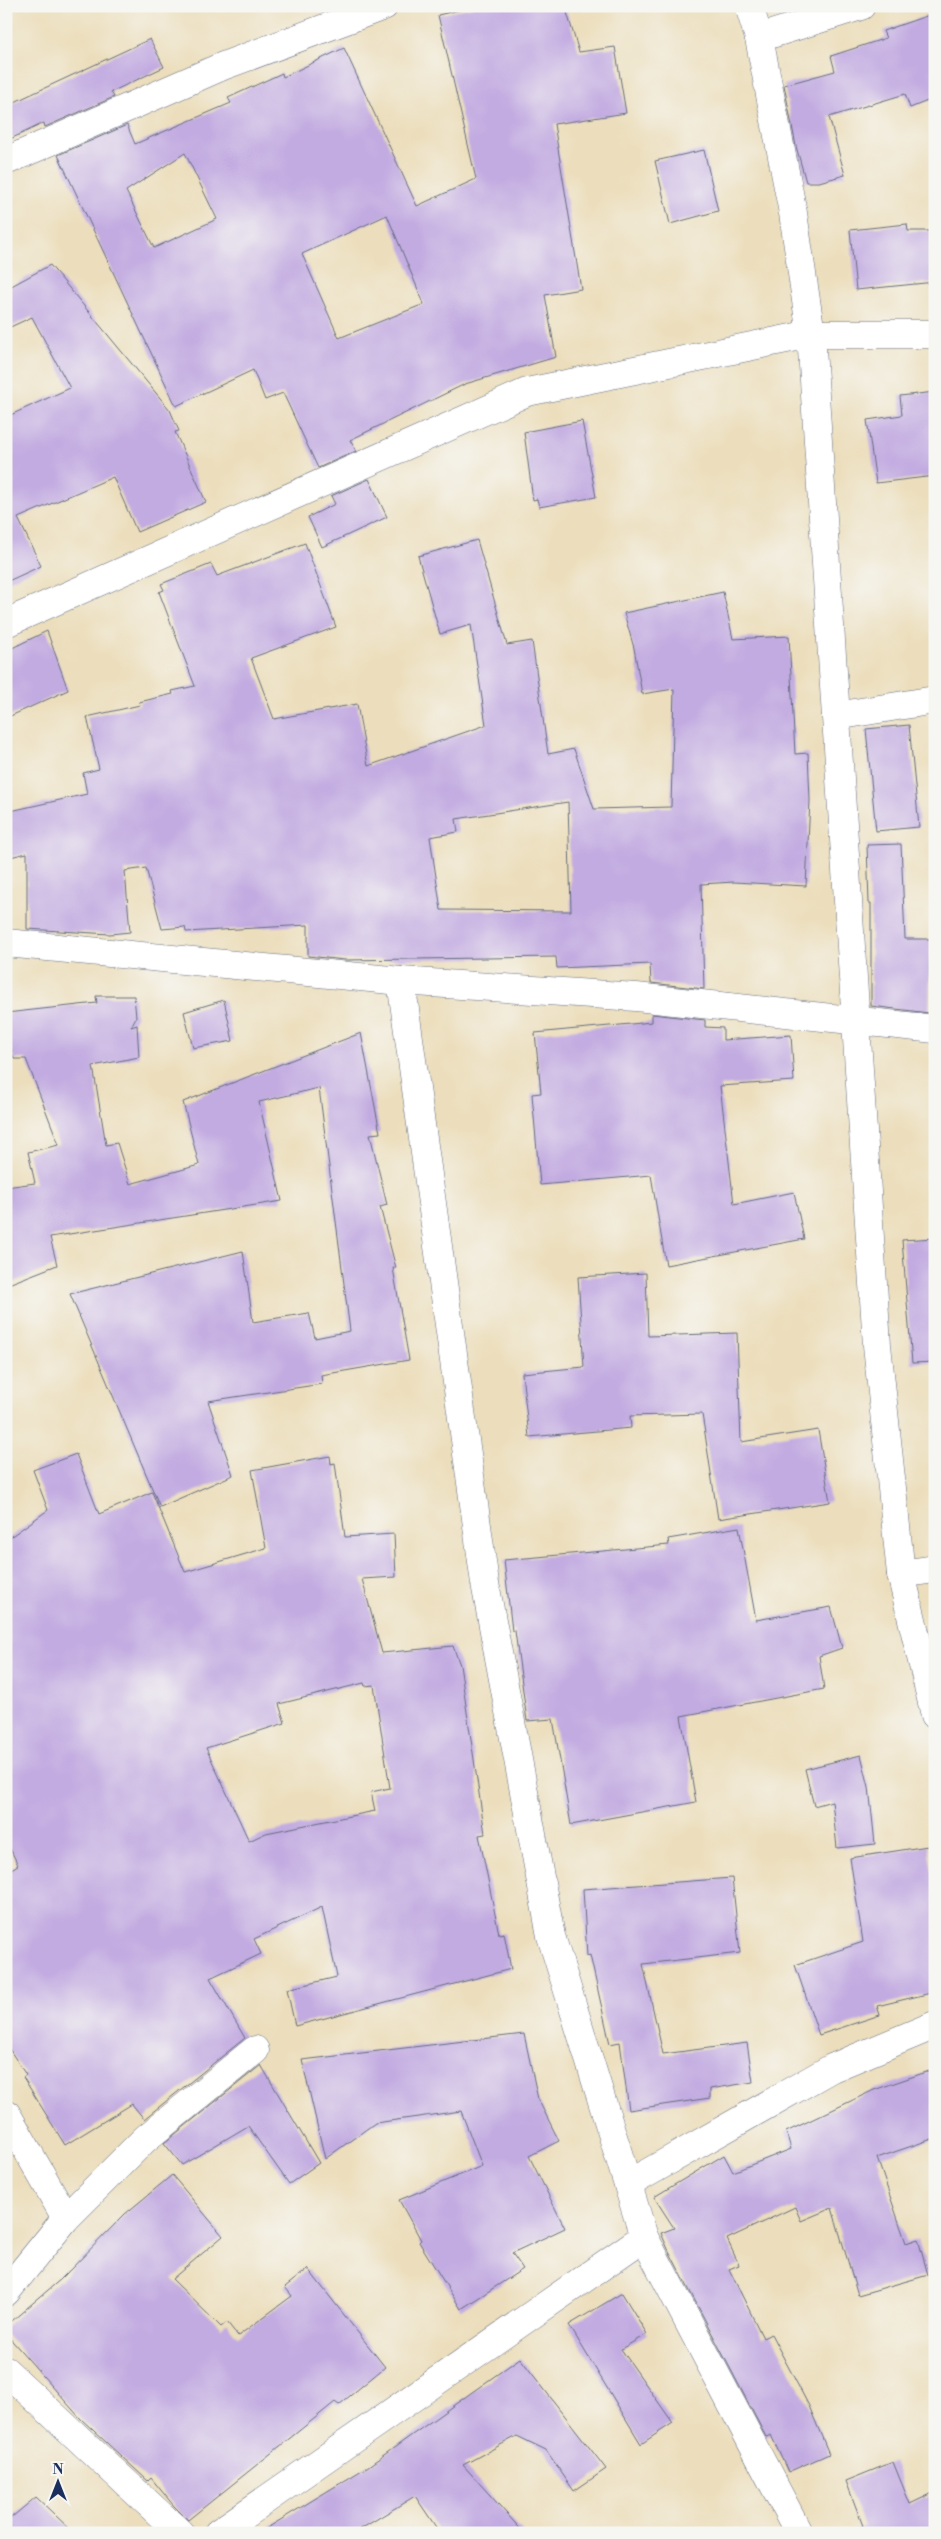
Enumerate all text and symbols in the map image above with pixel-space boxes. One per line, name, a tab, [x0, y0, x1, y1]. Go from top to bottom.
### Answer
north arrow	[32, 2456, 82, 2506]
text: N	[52, 2461, 64, 2479]

